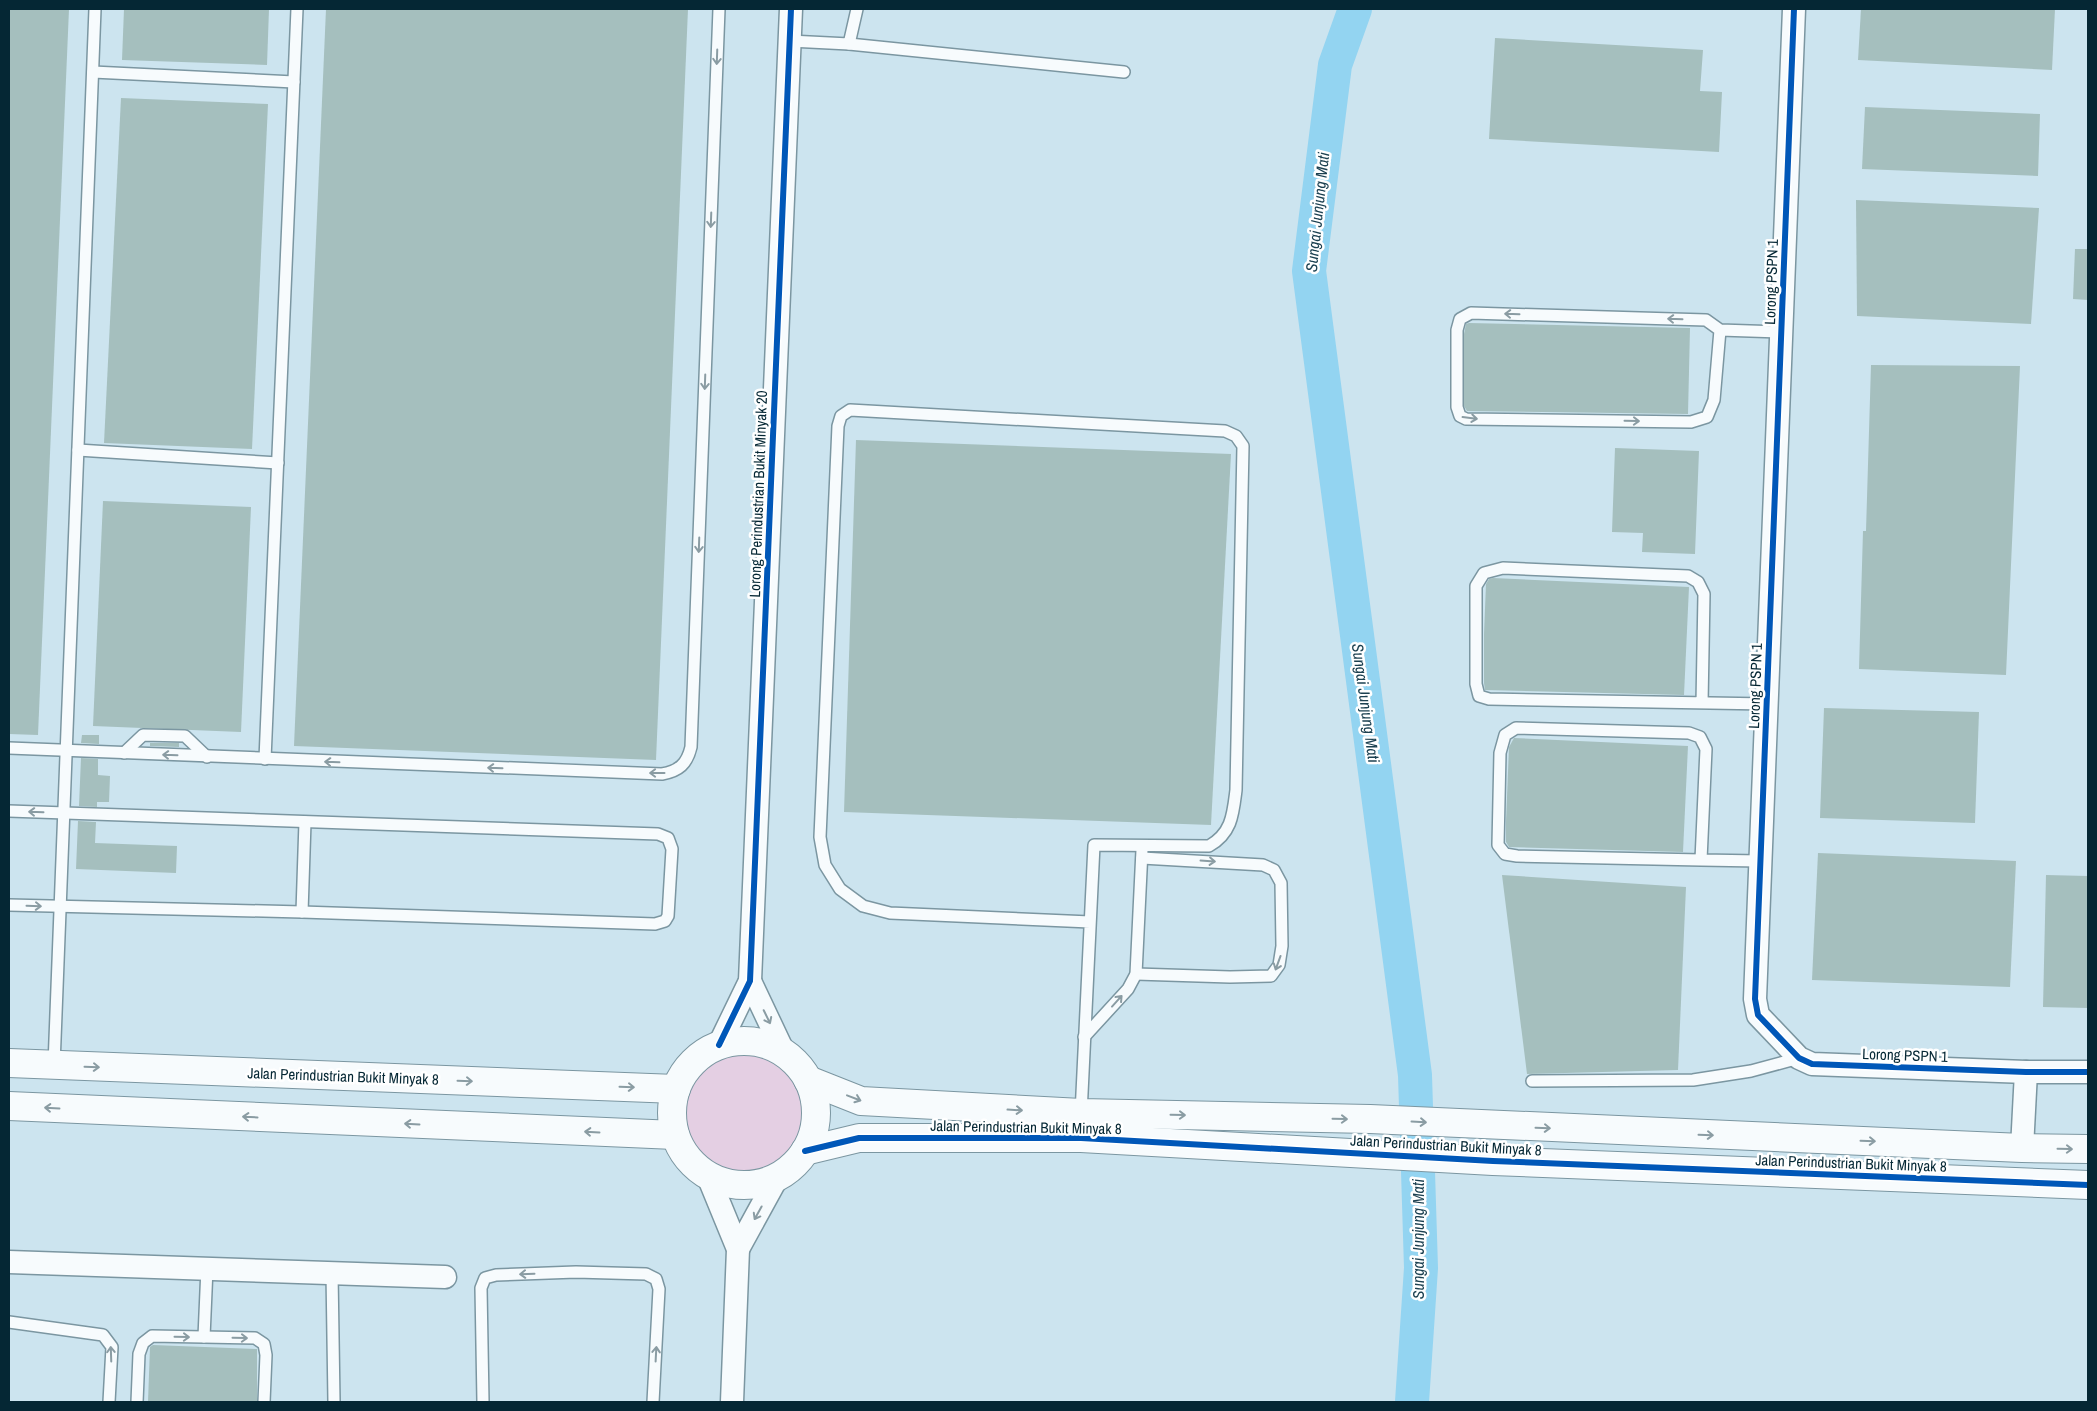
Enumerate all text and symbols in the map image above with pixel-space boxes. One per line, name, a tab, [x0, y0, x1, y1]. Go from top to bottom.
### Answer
one-way arrow	[712, 49, 722, 65]
water label: Sungai Junjung Mati	[1300, 151, 1334, 273]
one-way arrow	[706, 212, 716, 228]
street label: Lorong PSPN 1	[1759, 239, 1783, 325]
one-way arrow	[1505, 310, 1521, 319]
one-way arrow	[1667, 314, 1684, 324]
one-way arrow	[700, 374, 710, 390]
street label: Lorong Perindustrian Bukit Minyak 20	[744, 390, 772, 598]
one-way arrow	[1462, 413, 1478, 423]
one-way arrow	[1624, 417, 1640, 426]
one-way arrow	[694, 536, 703, 552]
water label: Sungai Junjung Mati	[1347, 642, 1385, 764]
street label: Lorong PSPN 1	[1743, 643, 1767, 729]
one-way arrow	[162, 751, 178, 760]
one-way arrow	[325, 757, 341, 766]
one-way arrow	[487, 763, 503, 772]
one-way arrow	[649, 768, 666, 778]
one-way arrow	[28, 808, 44, 817]
one-way arrow	[1200, 856, 1216, 865]
one-way arrow	[26, 902, 42, 911]
one-way arrow	[1273, 955, 1282, 970]
one-way arrow	[1111, 995, 1123, 1008]
one-way arrow	[762, 1009, 772, 1024]
street label: Lorong PSPN 1	[1862, 1043, 1948, 1067]
one-way arrow	[84, 1062, 100, 1071]
street label: Jalan Perindustrian Bukit Minyak 8	[247, 1062, 439, 1090]
one-way arrow	[456, 1076, 472, 1086]
one-way arrow	[618, 1082, 635, 1092]
one-way arrow	[845, 1094, 861, 1103]
one-way arrow	[45, 1103, 61, 1113]
one-way arrow	[1007, 1105, 1023, 1114]
one-way arrow	[1169, 1110, 1185, 1120]
one-way arrow	[242, 1112, 258, 1121]
one-way arrow	[1332, 1114, 1348, 1123]
street label: Jalan Perindustrian Bukit Minyak 8	[930, 1115, 1122, 1139]
one-way arrow	[1411, 1117, 1427, 1126]
one-way arrow	[404, 1119, 420, 1128]
one-way arrow	[1535, 1123, 1551, 1132]
one-way arrow	[584, 1127, 600, 1136]
street label: Jalan Perindustrian Bukit Minyak 8	[1350, 1130, 1542, 1161]
one-way arrow	[1697, 1130, 1713, 1139]
one-way arrow	[1860, 1137, 1876, 1146]
one-way arrow	[2057, 1144, 2073, 1153]
street label: Jalan Perindustrian Bukit Minyak 8	[1755, 1149, 1947, 1177]
water label: Sungai Junjung Mati	[1407, 1178, 1429, 1299]
one-way arrow	[753, 1205, 763, 1220]
one-way arrow	[519, 1269, 535, 1278]
one-way arrow	[173, 1332, 189, 1342]
one-way arrow	[232, 1333, 248, 1343]
one-way arrow	[106, 1346, 115, 1362]
one-way arrow	[651, 1346, 660, 1362]

